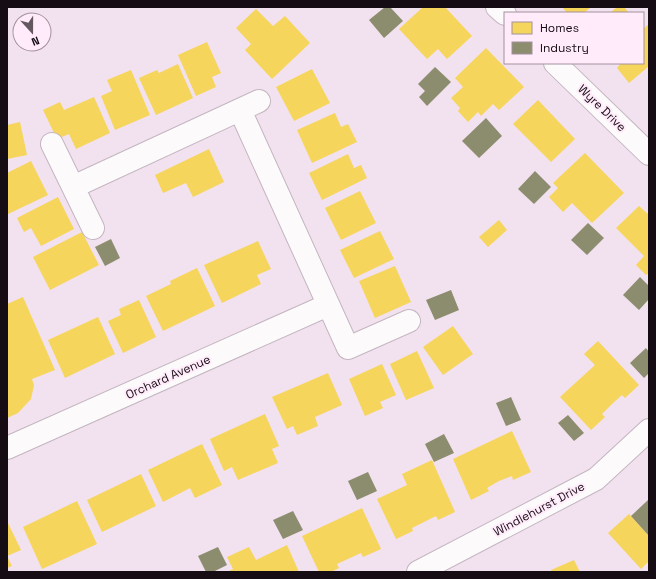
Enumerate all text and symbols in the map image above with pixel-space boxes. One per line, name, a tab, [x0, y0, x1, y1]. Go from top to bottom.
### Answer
north arrow	[12, 12, 52, 52]
legend	[504, 12, 644, 64]
text: Homes	[540, 20, 579, 36]
text: N	[30, 33, 42, 49]
text: Industry	[540, 40, 589, 56]
street label: Wyre Drive	[574, 81, 630, 135]
street label: Orchard Avenue	[123, 351, 213, 403]
street label: Windlehurst Drive	[491, 478, 587, 540]

